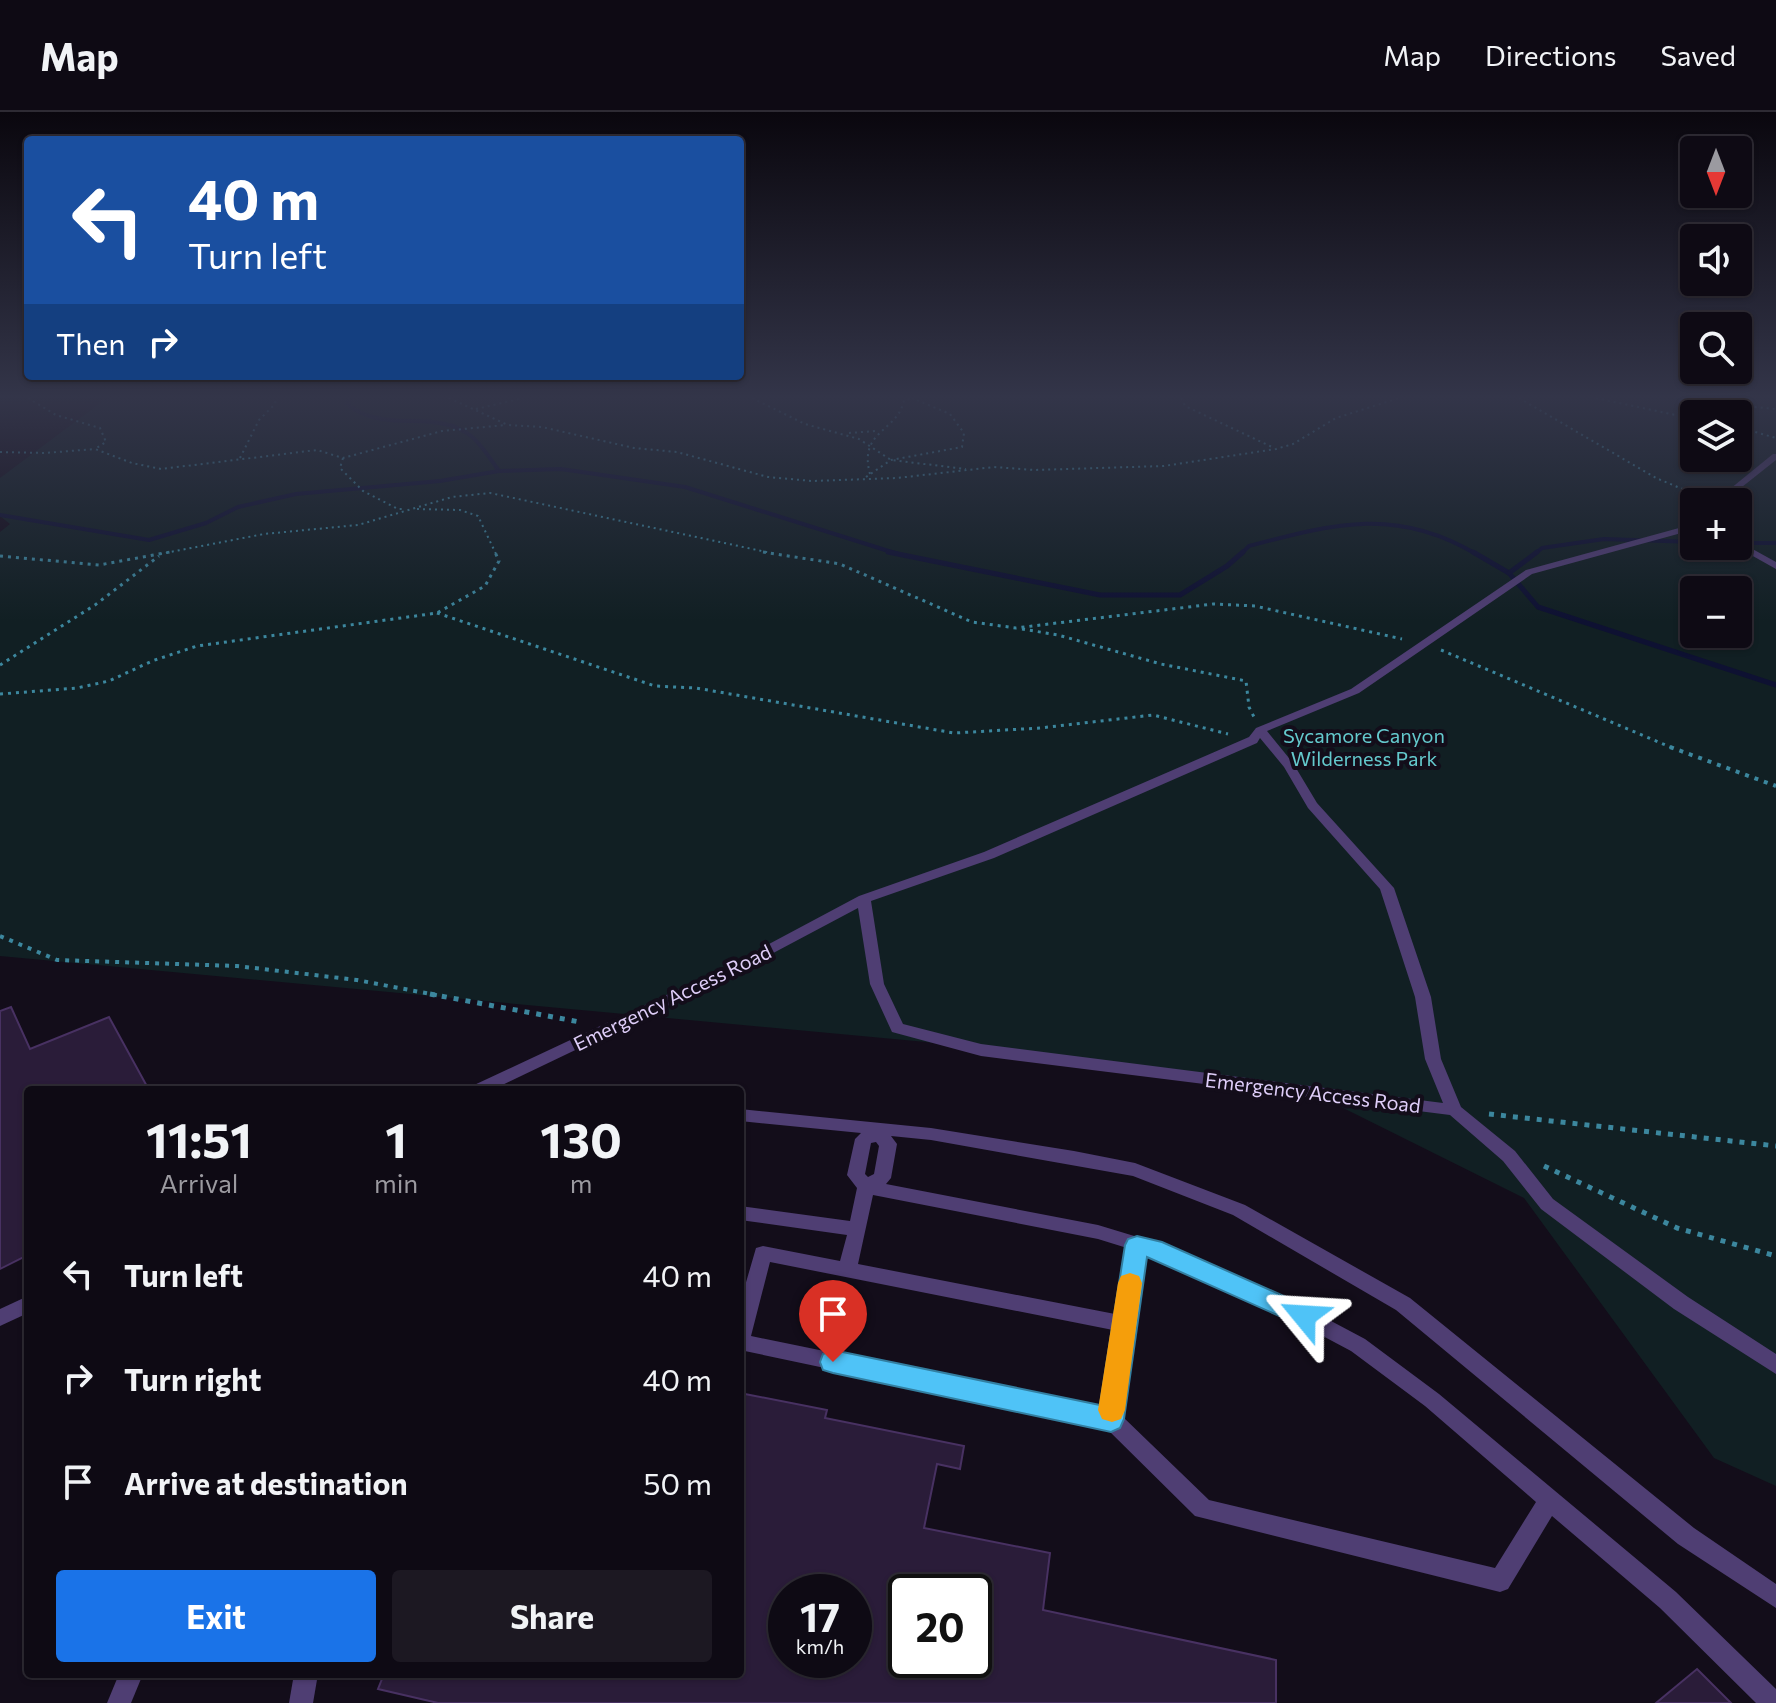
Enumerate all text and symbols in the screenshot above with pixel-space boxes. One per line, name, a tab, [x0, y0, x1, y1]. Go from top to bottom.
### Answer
text: Map	[40, 32, 119, 79]
text: Map	[1383, 38, 1441, 72]
text: Directions	[1485, 38, 1616, 72]
text: Saved	[1660, 38, 1736, 72]
north arrow	[1680, 136, 1752, 208]
map controls	[1680, 136, 1752, 648]
text: 40 m	[188, 163, 319, 232]
icon: left	[56, 168, 160, 272]
button: sound	[1680, 224, 1752, 296]
text: Turn left	[188, 232, 327, 276]
button: search	[1680, 312, 1752, 384]
icon: right	[141, 320, 185, 364]
text: Then	[56, 324, 125, 361]
button: layers	[1680, 400, 1752, 472]
button: +	[1680, 488, 1752, 560]
button: −	[1680, 576, 1752, 648]
park label: Sycamore Canyon Wilderness Park	[1283, 723, 1445, 770]
street label: Emergency Access Road	[569, 939, 775, 1055]
street label: Emergency Access Road	[1204, 1067, 1422, 1117]
text: 11:51	[146, 1109, 252, 1168]
text: 1	[385, 1109, 407, 1168]
text: 130	[540, 1109, 622, 1168]
text: Arrival	[160, 1167, 238, 1198]
text: min	[374, 1167, 418, 1198]
text: m	[570, 1167, 592, 1198]
icon: left	[56, 1252, 100, 1296]
text: Turn left	[124, 1256, 243, 1293]
text: 40 m	[643, 1256, 712, 1293]
position arrow	[1262, 1274, 1346, 1358]
pin	[799, 1280, 867, 1362]
icon: arrive	[811, 1292, 855, 1336]
icon: right	[56, 1356, 100, 1400]
text: Turn right	[124, 1360, 261, 1397]
text: 40 m	[643, 1360, 712, 1397]
icon: arrive	[56, 1460, 100, 1504]
text: Arrive at destination	[124, 1464, 408, 1501]
text: 50 m	[643, 1464, 712, 1501]
button: Exit	[56, 1570, 376, 1662]
button: Share	[392, 1570, 712, 1662]
speed limit sign: 20	[888, 1574, 992, 1678]
text: 17	[800, 1591, 840, 1640]
text: km/h	[796, 1634, 844, 1658]

